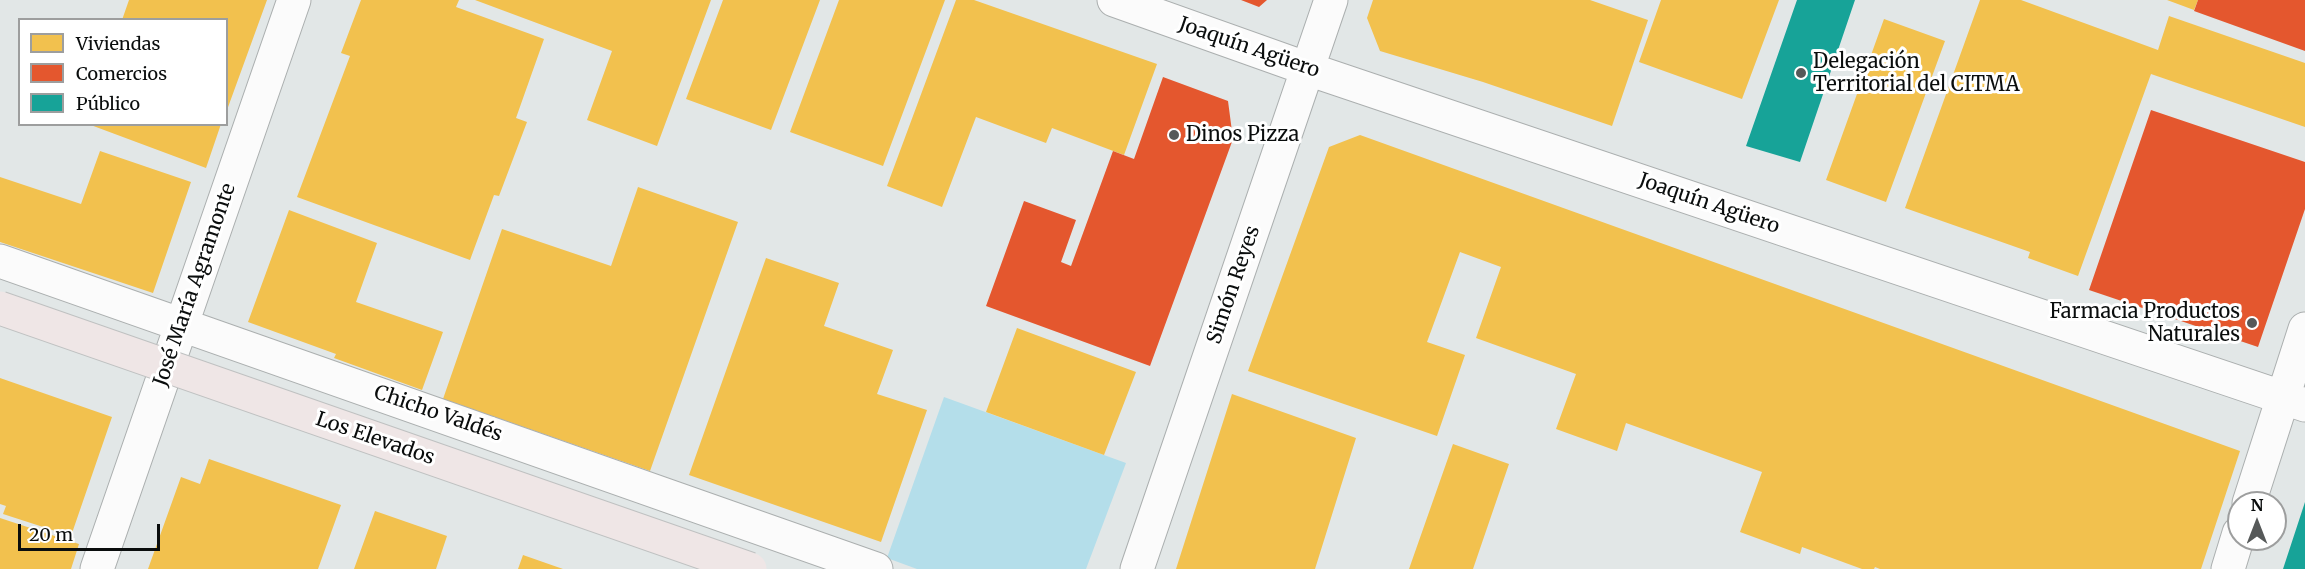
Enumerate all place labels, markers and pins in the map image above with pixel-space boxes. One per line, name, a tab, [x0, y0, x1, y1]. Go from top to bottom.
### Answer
place label: Delegación Territorial del CITMA	[1813, 50, 2020, 97]
marker: Delegación Territorial del CITMA	[1794, 66, 1808, 80]
place label: Dinos Pizza	[1186, 123, 1299, 147]
marker: Dinos Pizza	[1167, 128, 1181, 142]
place label: Farmacia Productos Naturales	[2049, 300, 2240, 347]
marker: Farmacia Productos Naturales	[2245, 316, 2259, 330]

